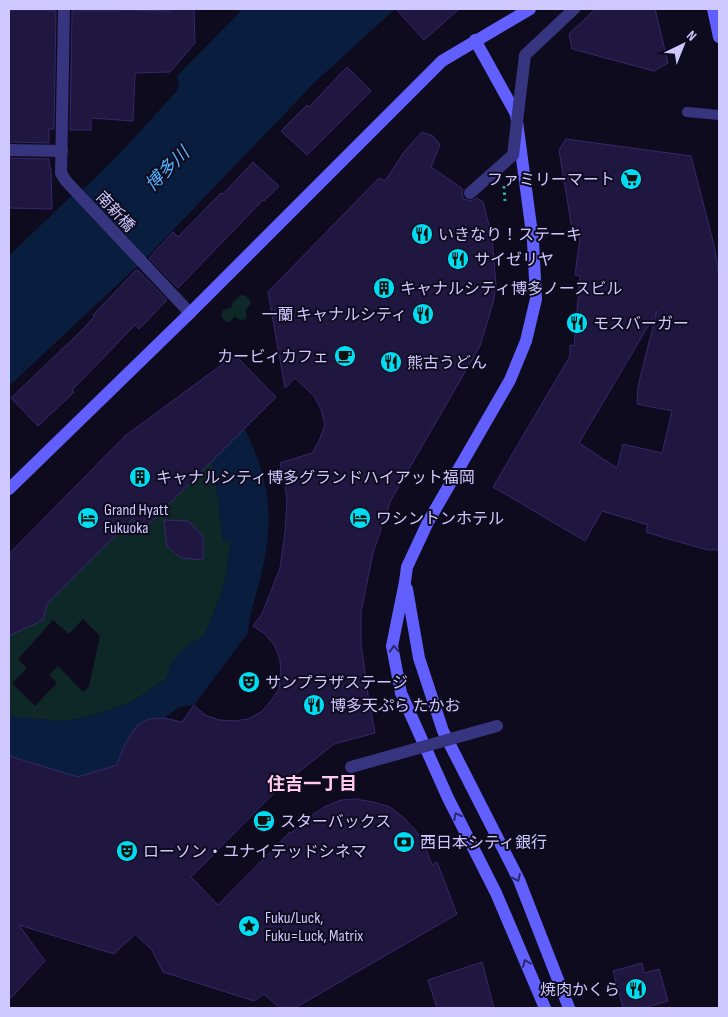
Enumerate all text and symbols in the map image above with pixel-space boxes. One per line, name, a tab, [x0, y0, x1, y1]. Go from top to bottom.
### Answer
north arrow	[658, 20, 708, 70]
text: N	[683, 27, 700, 45]
water label: 博多川	[141, 141, 195, 196]
supermarket icon: ファミリーマート	[619, 167, 643, 191]
place label: ファミリーマート	[487, 171, 615, 190]
street label: 南新橋	[92, 188, 138, 236]
restaurant icon: いきなり！ステーキ	[410, 222, 434, 246]
place label: いきなり！ステーキ	[438, 226, 582, 245]
restaurant icon: サイゼリヤ	[446, 247, 470, 271]
place label: サイゼリヤ	[474, 251, 554, 270]
building icon: キャナルシティ博多ノースビル	[372, 276, 396, 300]
place label: キャナルシティ博多ノースビル	[400, 280, 622, 299]
restaurant icon: 一蘭 キャナルシティ	[411, 302, 435, 326]
place label: 一蘭 キャナルシティ	[261, 306, 407, 325]
restaurant icon: モスバーガー	[565, 311, 589, 335]
place label: モスバーガー	[593, 315, 689, 334]
cafe icon: カービィカフェ	[333, 344, 357, 368]
place label: カービィカフェ	[217, 348, 329, 367]
restaurant icon: 熊古うどん	[379, 350, 403, 374]
place label: 熊古うどん	[407, 354, 487, 373]
building icon: キャナルシティ博多グランドハイアット福岡	[128, 465, 152, 489]
place label: キャナルシティ博多グランドハイアット福岡	[156, 469, 475, 488]
place label: Grand Hyatt Fukuoka	[104, 501, 169, 538]
hotel icon: Grand Hyatt Fukuoka	[76, 506, 100, 530]
hotel icon: ワシントンホテル	[348, 506, 372, 530]
place label: ワシントンホテル	[376, 510, 504, 529]
one-way arrow	[388, 645, 399, 653]
theatre icon: サンプラザステージ	[237, 670, 261, 694]
place label: サンプラザステージ	[265, 674, 408, 693]
restaurant icon: 博多天ぷら たかお	[302, 693, 326, 717]
place label: 博多天ぷら たかお	[330, 697, 461, 716]
district label: 住吉一丁目	[267, 774, 357, 795]
cafe icon: スターバックス	[252, 809, 276, 833]
one-way arrow	[453, 812, 463, 821]
place label: スターバックス	[280, 813, 391, 832]
bank icon: 西日本シティ銀行	[392, 830, 416, 854]
place label: 西日本シティ銀行	[420, 834, 547, 853]
theatre icon: ローソン・ユナイテッドシネマ	[115, 839, 139, 863]
place label: ローソン・ユナイテッドシネマ	[143, 843, 367, 862]
one-way arrow	[511, 873, 521, 882]
place label: Fuku/Luck, Fuku=Luck, Matrix	[265, 909, 363, 946]
place icon: Fuku/Luck, Fuku=Luck, Matrix	[237, 914, 261, 938]
one-way arrow	[521, 959, 532, 968]
restaurant icon: 焼肉かくら	[624, 977, 648, 1001]
place label: 焼肉かくら	[540, 981, 620, 1000]

